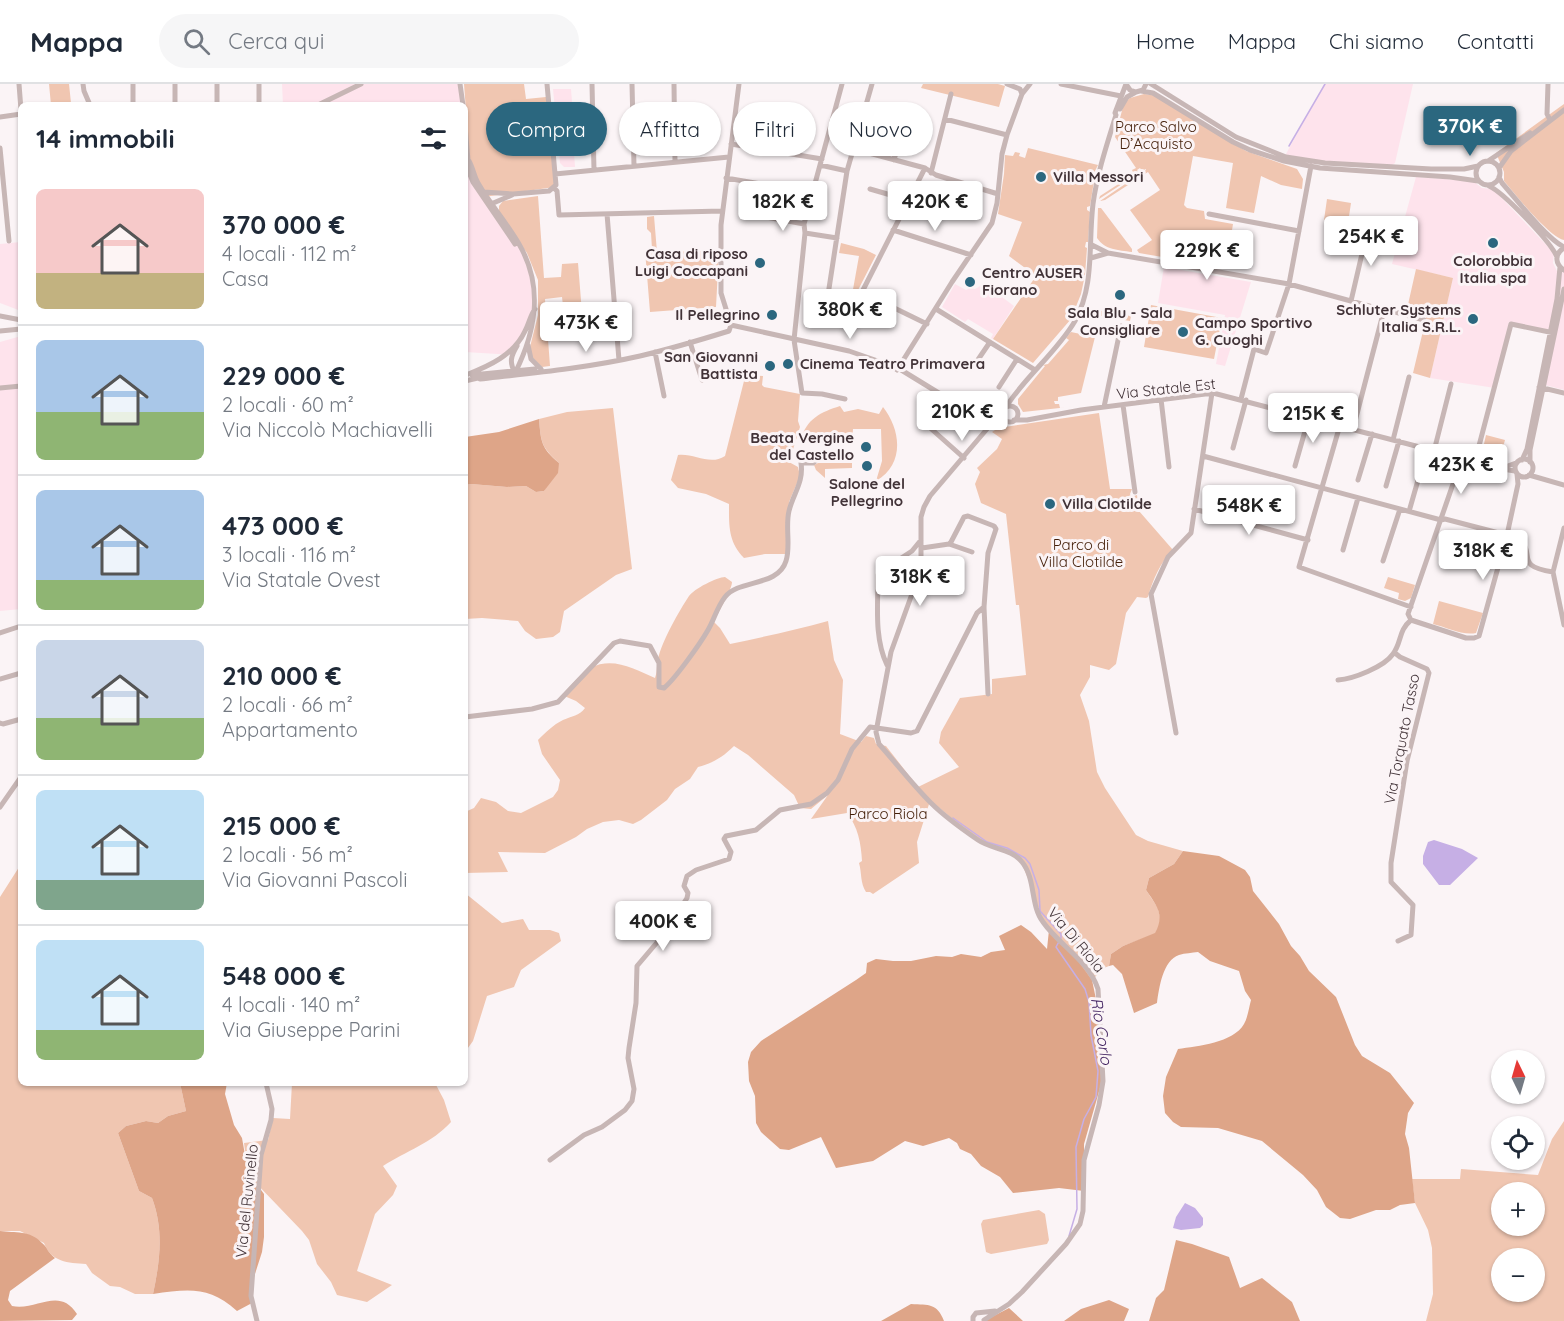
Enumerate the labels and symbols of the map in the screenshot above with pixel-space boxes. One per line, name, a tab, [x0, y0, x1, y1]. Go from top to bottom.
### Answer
pin: 370K €	[1421, 106, 1519, 157]
park label: Parco Salvo D’Acquisto	[1115, 117, 1197, 153]
place label: Villa Messori	[1053, 167, 1143, 186]
marker: Villa Messori	[1034, 170, 1048, 184]
pin: 182K €	[734, 181, 832, 232]
pin: 420K €	[886, 181, 984, 232]
pin: 254K €	[1322, 216, 1420, 267]
pin: 229K €	[1158, 230, 1256, 281]
marker: Colorobbia Italia spa	[1486, 236, 1500, 250]
place label: Casa di riposo Luigi Coccapani	[635, 244, 748, 280]
place label: Colorobbia Italia spa	[1453, 251, 1533, 287]
marker: Casa di riposo Luigi Coccapani	[753, 256, 767, 270]
place label: Centro AUSER Fiorano	[982, 263, 1083, 299]
marker: Centro AUSER Fiorano	[963, 275, 977, 289]
marker: Sala Blu - Sala Consigliare	[1113, 288, 1127, 302]
pin: 380K €	[801, 289, 899, 340]
place label: Schluter Systems Italia S.R.L.	[1336, 300, 1461, 336]
pin: 473K €	[537, 302, 635, 353]
place label: Sala Blu - Sala Consigliare	[1068, 303, 1172, 339]
place label: Il Pellegrino	[675, 305, 760, 324]
marker: Il Pellegrino	[765, 308, 779, 322]
marker: Schluter Systems Italia S.R.L.	[1466, 312, 1480, 326]
place label: Campo Sportivo G. Cuoghi	[1195, 313, 1312, 349]
marker: Campo Sportivo G. Cuoghi	[1176, 325, 1190, 339]
place label: San Giovanni Battista	[664, 347, 758, 383]
place label: Cinema Teatro Primavera	[800, 354, 985, 373]
marker: Cinema Teatro Primavera	[781, 357, 795, 371]
marker: San Giovanni Battista	[763, 359, 777, 373]
street label: Via Statale Est	[1115, 374, 1217, 403]
pin: 210K €	[913, 391, 1011, 442]
pin: 215K €	[1264, 393, 1362, 444]
place label: Beata Vergine del Castello	[750, 428, 854, 464]
marker: Beata Vergine del Castello	[859, 440, 873, 454]
pin: 423K €	[1412, 444, 1510, 495]
marker: Salone del Pellegrino	[860, 459, 874, 473]
place label: Salone del Pellegrino	[829, 474, 905, 510]
pin: 548K €	[1200, 485, 1298, 536]
place label: Villa Clotilde	[1062, 494, 1152, 513]
marker: Villa Clotilde	[1043, 497, 1057, 511]
pin: 318K €	[1434, 530, 1532, 581]
park label: Parco di Villa Clotilde	[1039, 535, 1123, 571]
pin: 318K €	[871, 556, 969, 607]
street label: Via Torquato Tasso	[1380, 672, 1424, 806]
park label: Parco Riola	[848, 804, 928, 823]
pin: 400K €	[614, 901, 712, 952]
street label: Via Di Riola	[1044, 903, 1109, 976]
water label: Rio Corlo	[1087, 996, 1117, 1067]
north arrow	[1491, 1050, 1545, 1104]
street label: Via del Ruvinello	[231, 1143, 262, 1259]

